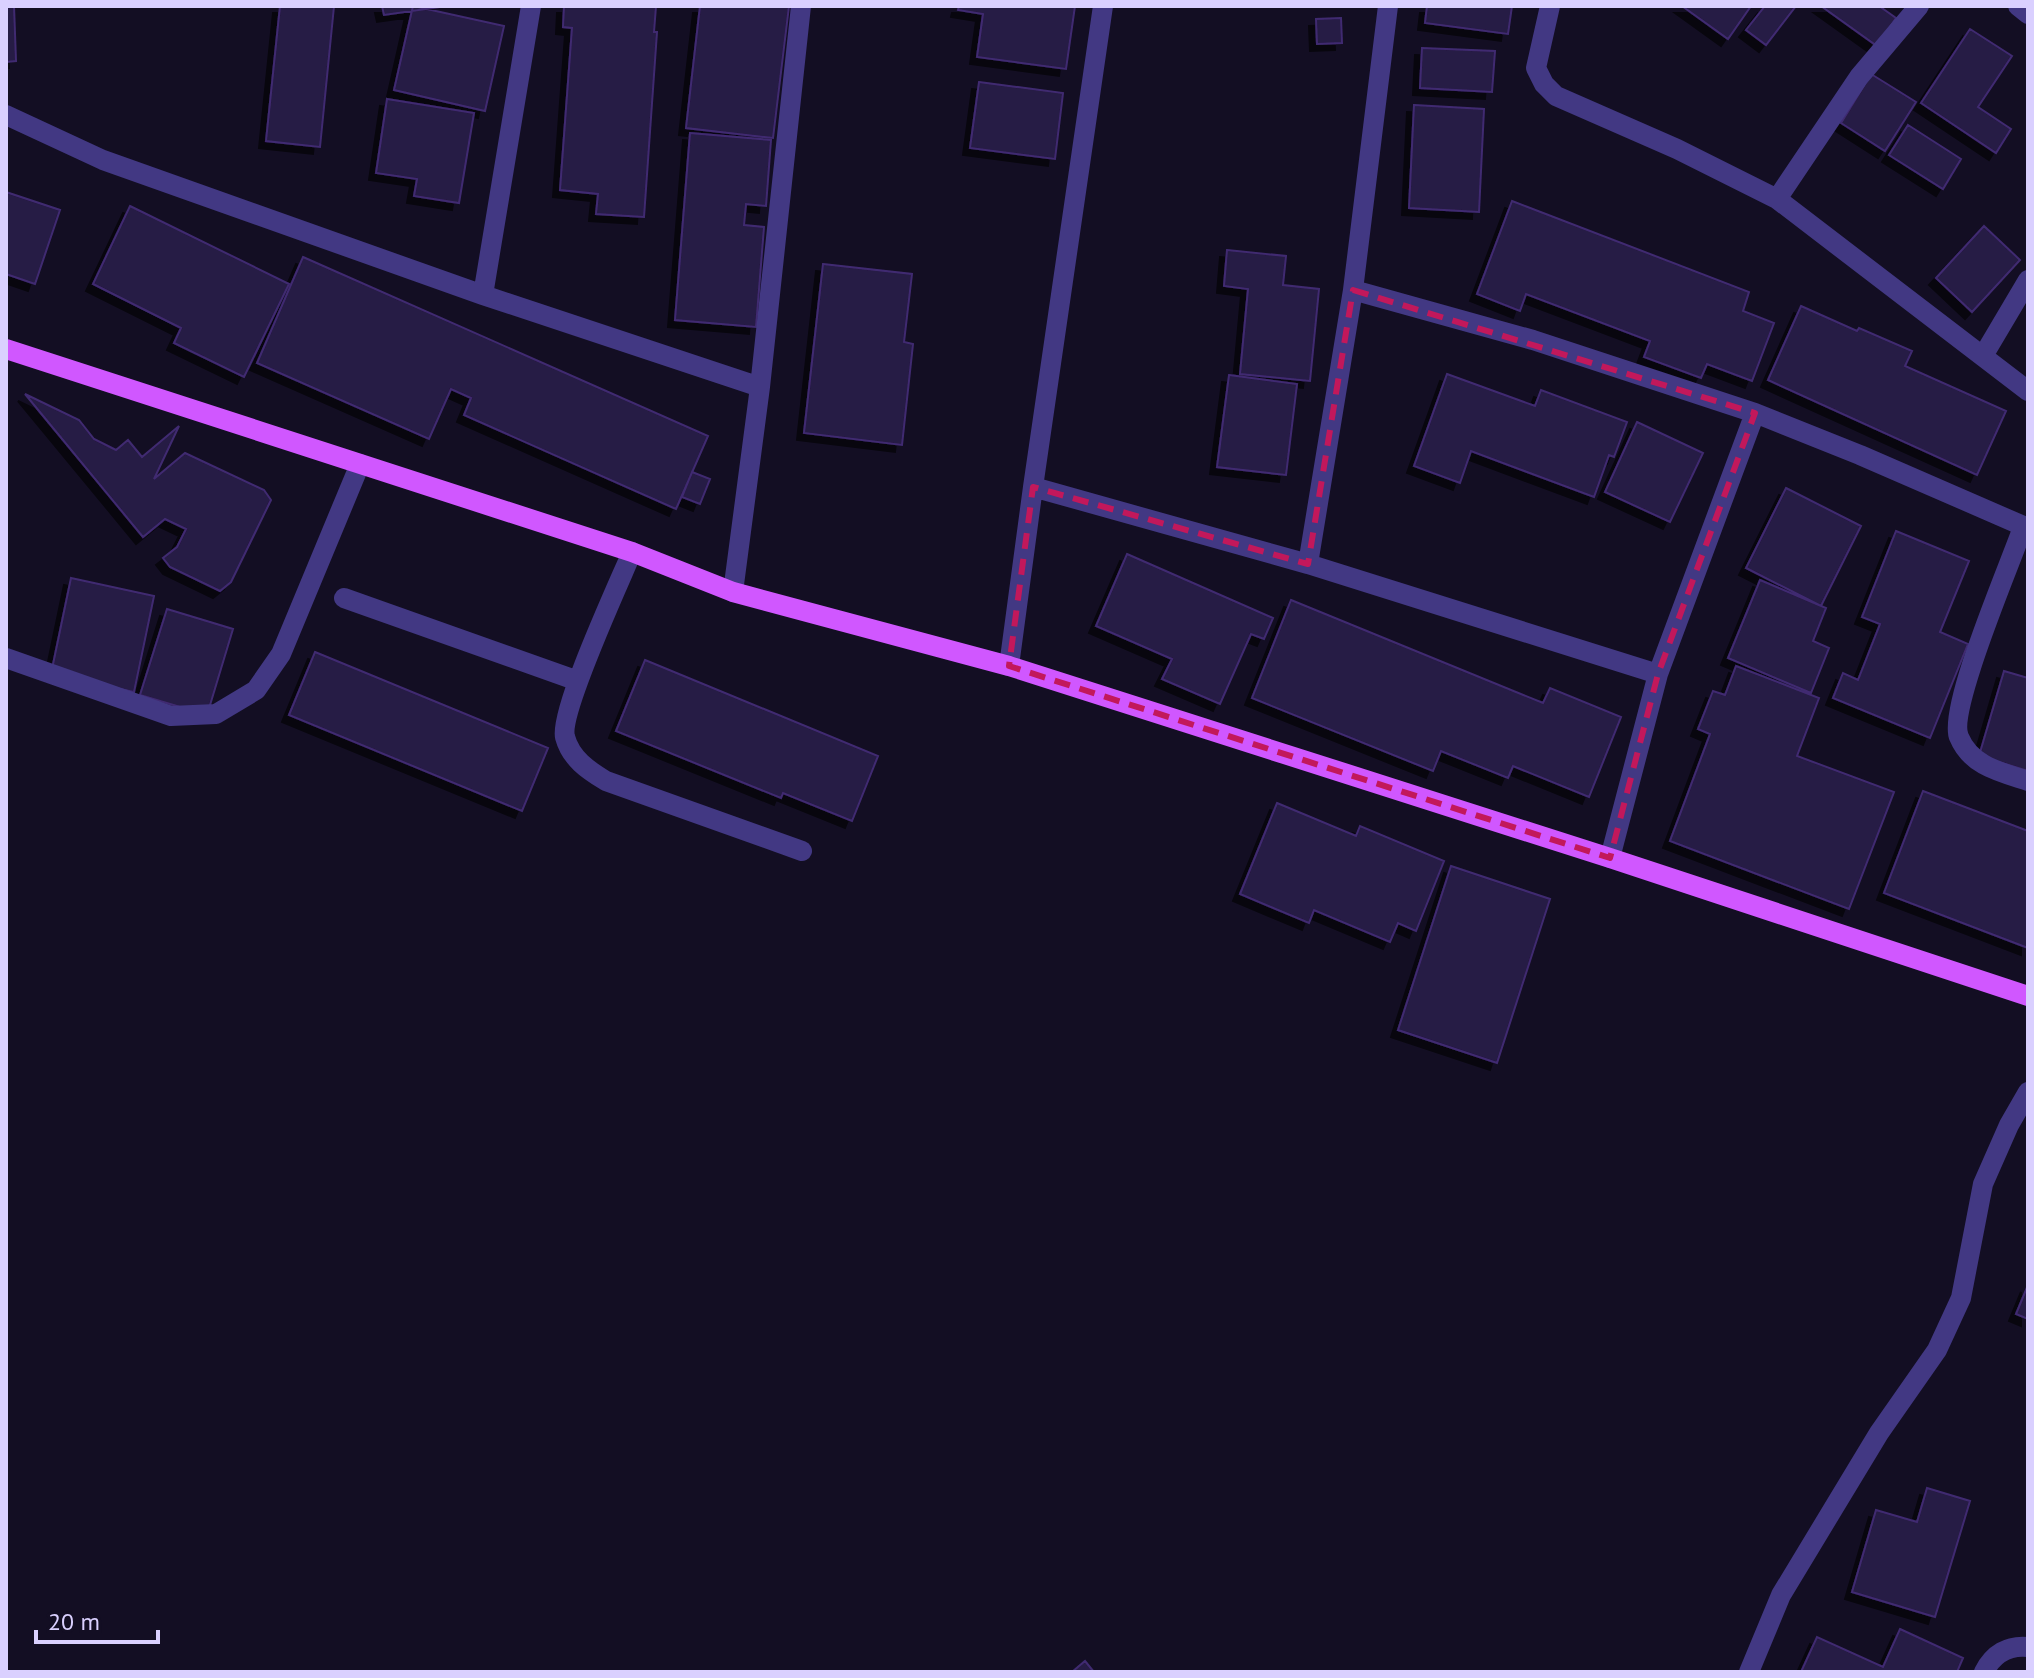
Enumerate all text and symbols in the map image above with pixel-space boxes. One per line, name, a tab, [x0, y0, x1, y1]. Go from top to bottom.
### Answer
scale bar	[36, 1594, 158, 1644]
text: 20 m	[48, 1606, 100, 1637]

